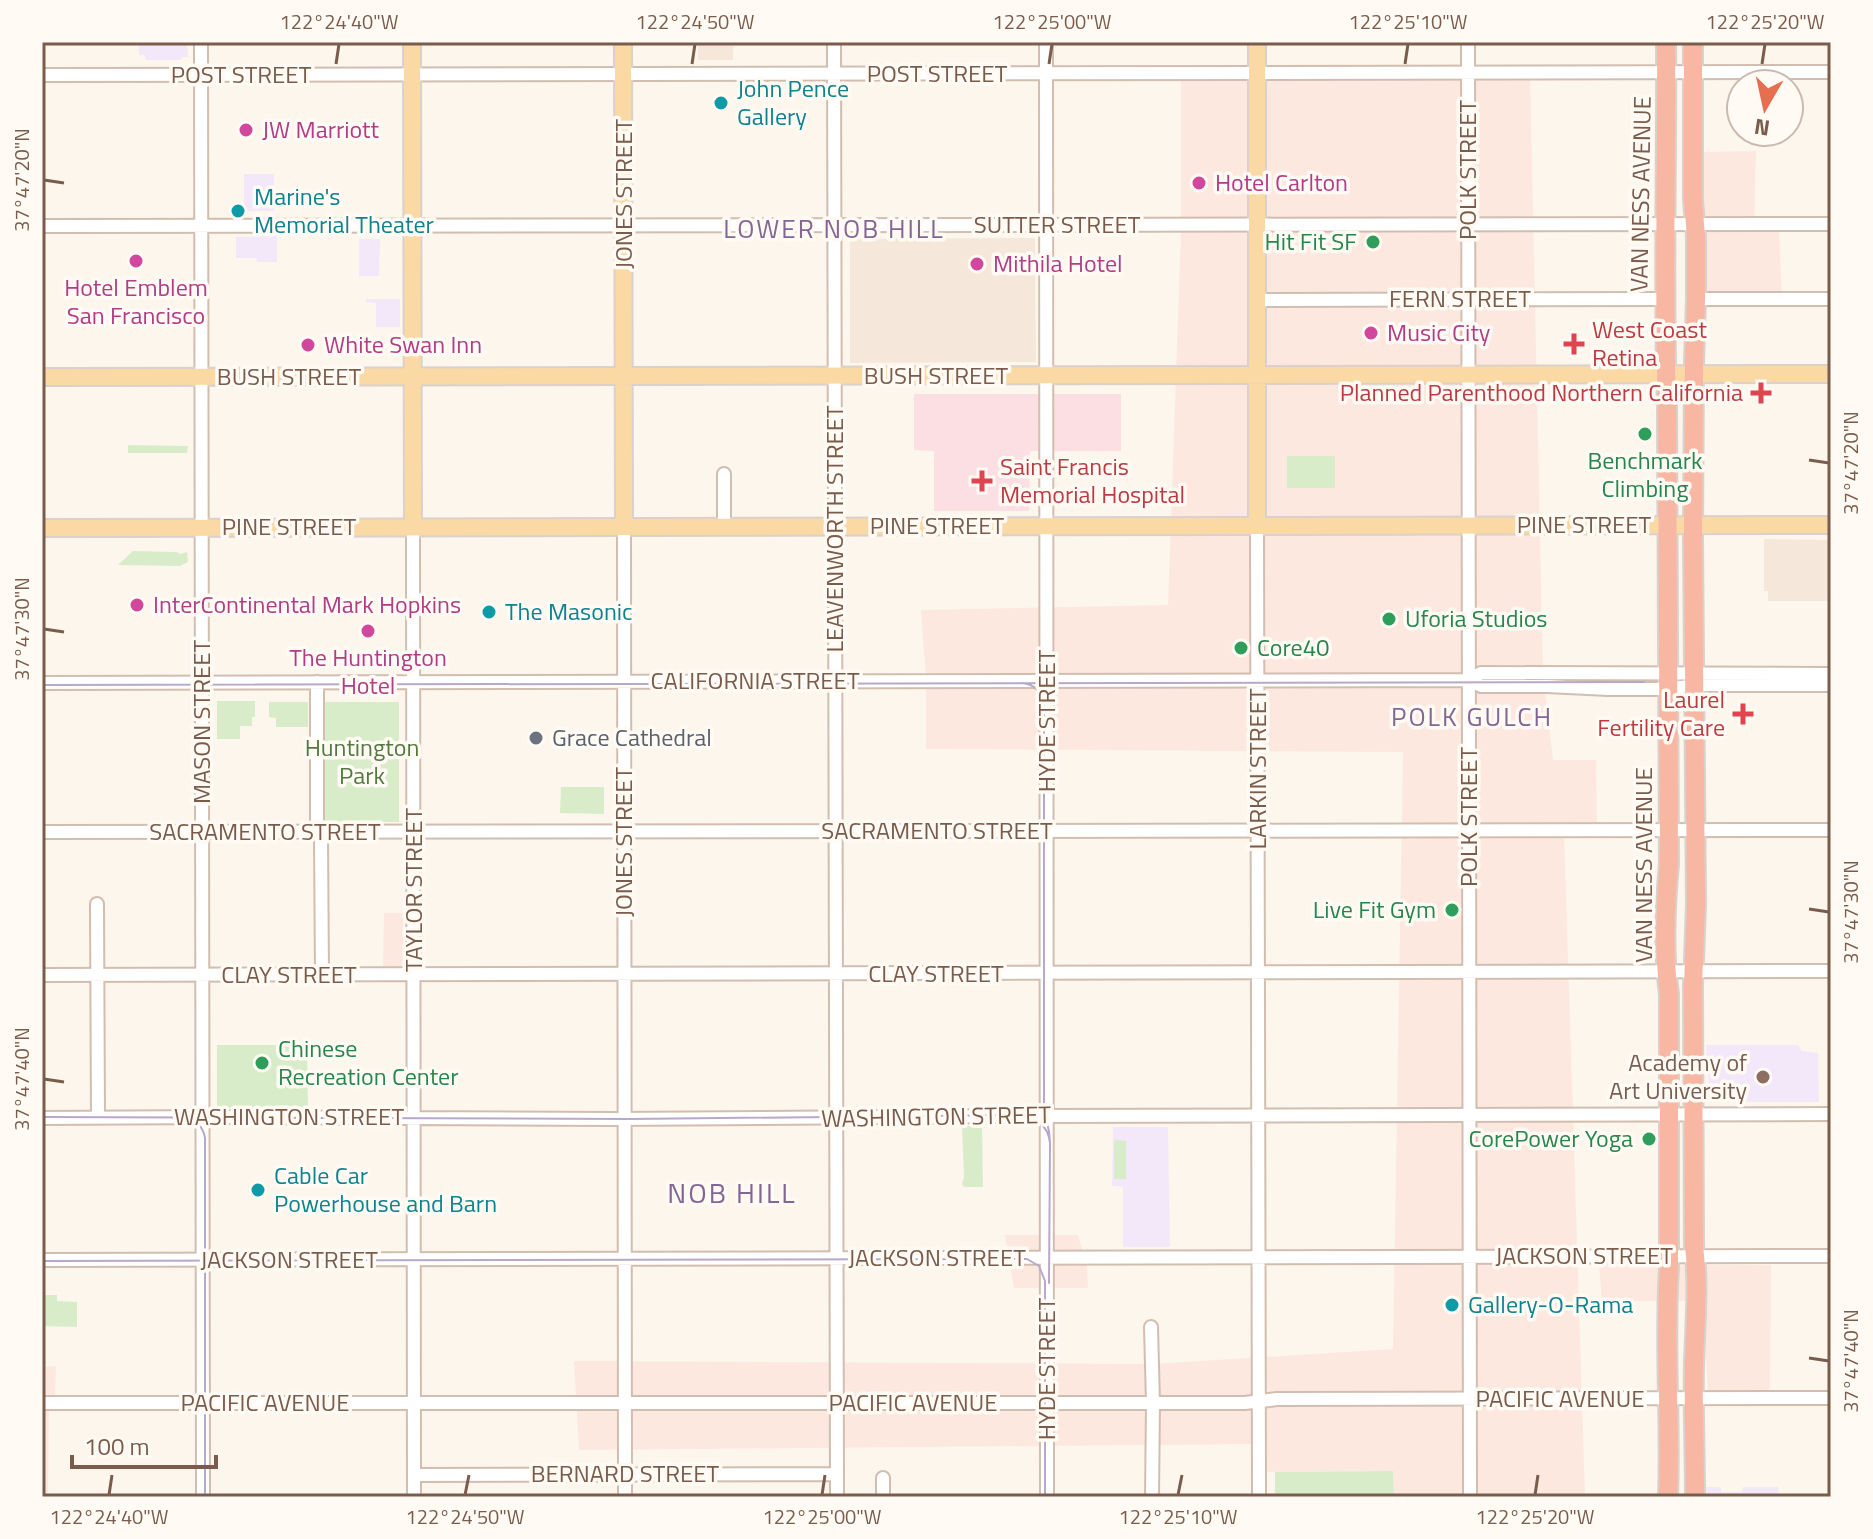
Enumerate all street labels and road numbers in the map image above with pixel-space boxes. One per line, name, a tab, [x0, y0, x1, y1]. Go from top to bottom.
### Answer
street label: POST STREET	[867, 55, 1008, 91]
street label: POST STREET	[171, 56, 312, 92]
street label: VAN NESS AVENUE	[1620, 96, 1660, 292]
street label: POLK STREET	[1449, 100, 1485, 240]
street label: JONES STREET	[605, 119, 641, 269]
street label: SUTTER STREET	[974, 206, 1141, 242]
street label: FERN STREET	[1389, 280, 1531, 316]
street label: BUSH STREET	[864, 357, 1009, 393]
street label: BUSH STREET	[217, 358, 362, 394]
street label: LEAVENWORTH STREET	[816, 405, 852, 653]
street label: PINE STREET	[1517, 506, 1652, 542]
street label: PINE STREET	[870, 507, 1005, 543]
street label: PINE STREET	[222, 508, 357, 544]
street label: MASON STREET	[183, 640, 219, 804]
street label: HYDE STREET	[1028, 649, 1064, 792]
street label: CALIFORNIA STREET	[650, 662, 860, 698]
street label: LARKIN STREET	[1239, 688, 1275, 850]
street label: POLK STREET	[1450, 747, 1486, 887]
street label: JONES STREET	[605, 767, 641, 917]
street label: VAN NESS AVENUE	[1625, 767, 1661, 963]
street label: TAYLOR STREET	[395, 808, 431, 972]
street label: SACRAMENTO STREET	[821, 812, 1053, 848]
street label: SACRAMENTO STREET	[149, 813, 381, 849]
street label: CLAY STREET	[868, 955, 1004, 991]
street label: CLAY STREET	[221, 956, 357, 992]
street label: WASHINGTON STREET	[821, 1096, 1052, 1136]
street label: WASHINGTON STREET	[174, 1098, 404, 1134]
street label: JACKSON STREET	[1495, 1237, 1673, 1273]
street label: JACKSON STREET	[848, 1239, 1026, 1275]
street label: JACKSON STREET	[200, 1241, 378, 1277]
street label: HYDE STREET	[1028, 1297, 1064, 1440]
street label: PACIFIC AVENUE	[1475, 1380, 1645, 1416]
street label: PACIFIC AVENUE	[180, 1384, 350, 1420]
street label: PACIFIC AVENUE	[828, 1384, 998, 1420]
street label: BERNARD STREET	[531, 1455, 720, 1491]

